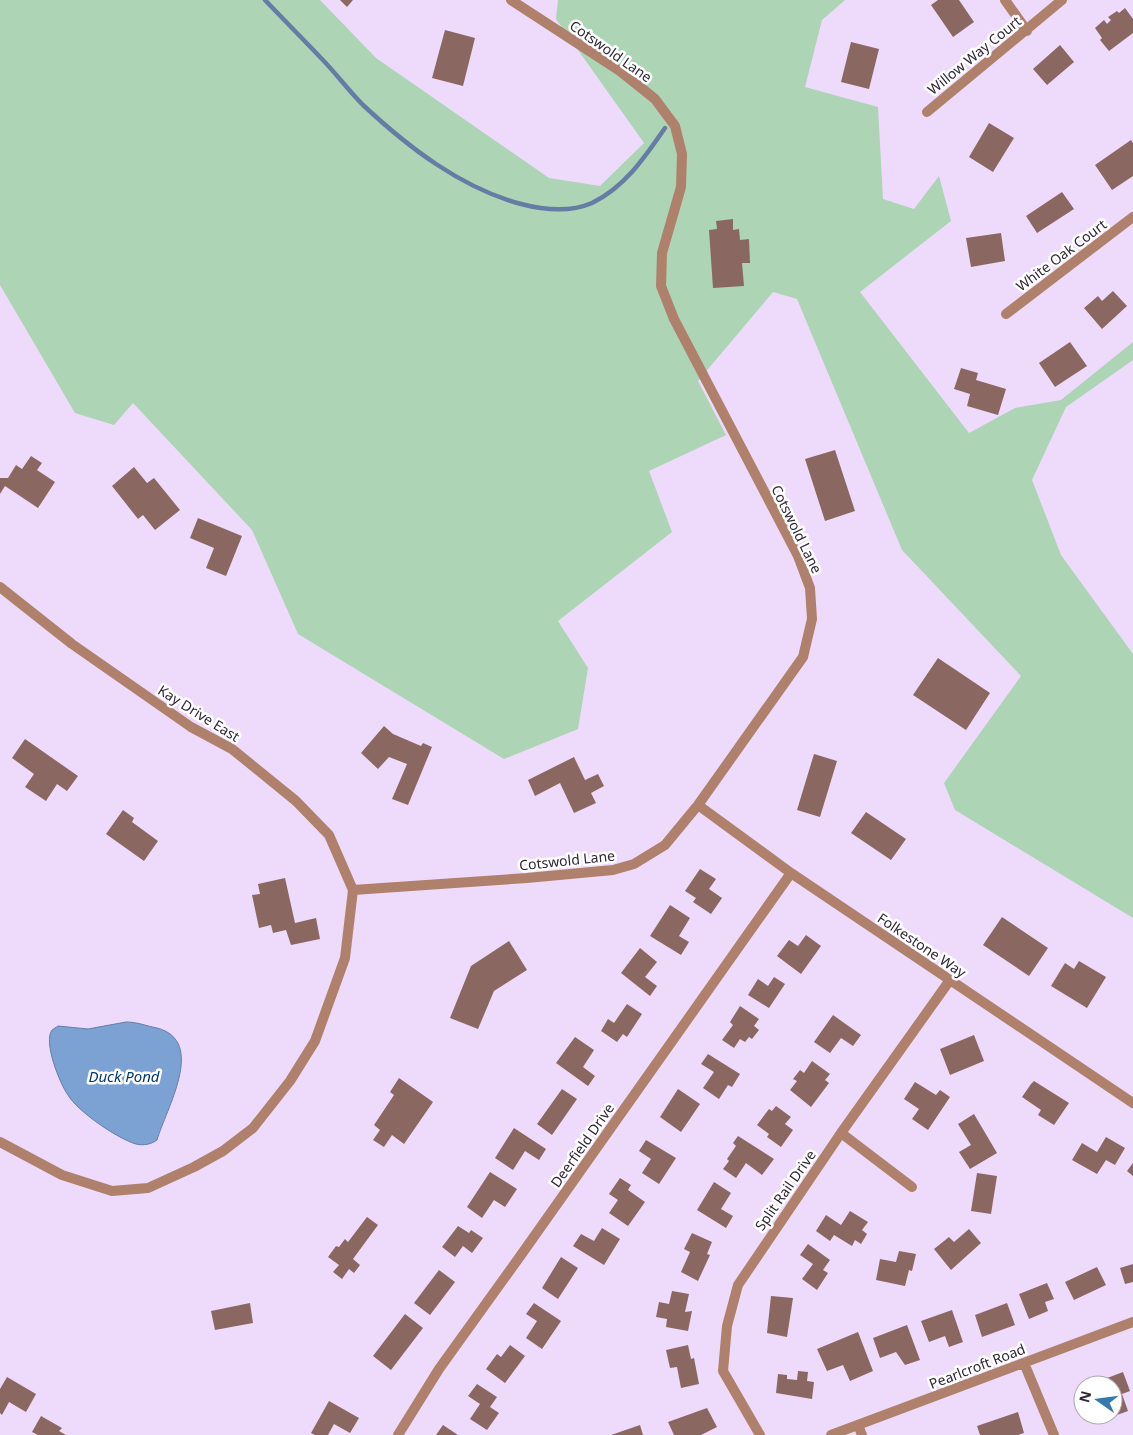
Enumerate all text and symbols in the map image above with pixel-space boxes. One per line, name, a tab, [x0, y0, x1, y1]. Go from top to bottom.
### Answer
street label: Willow Way Court	[923, 11, 1025, 99]
street label: Cotswold Lane	[566, 16, 656, 86]
street label: White Oak Court	[1012, 215, 1110, 295]
street label: Cotswold Lane	[767, 482, 827, 576]
street label: Kay Drive East	[155, 680, 243, 746]
street label: Cotswold Lane	[518, 846, 616, 874]
street label: Folkestone Way	[874, 908, 971, 982]
water label: Duck Pond	[88, 1066, 160, 1086]
street label: Deerfield Drive	[546, 1099, 618, 1191]
street label: Split Rail Drive	[750, 1146, 820, 1234]
street label: Pearlcroft Road	[926, 1339, 1028, 1393]
north arrow	[1073, 1375, 1123, 1425]
text: N	[1074, 1389, 1095, 1405]

